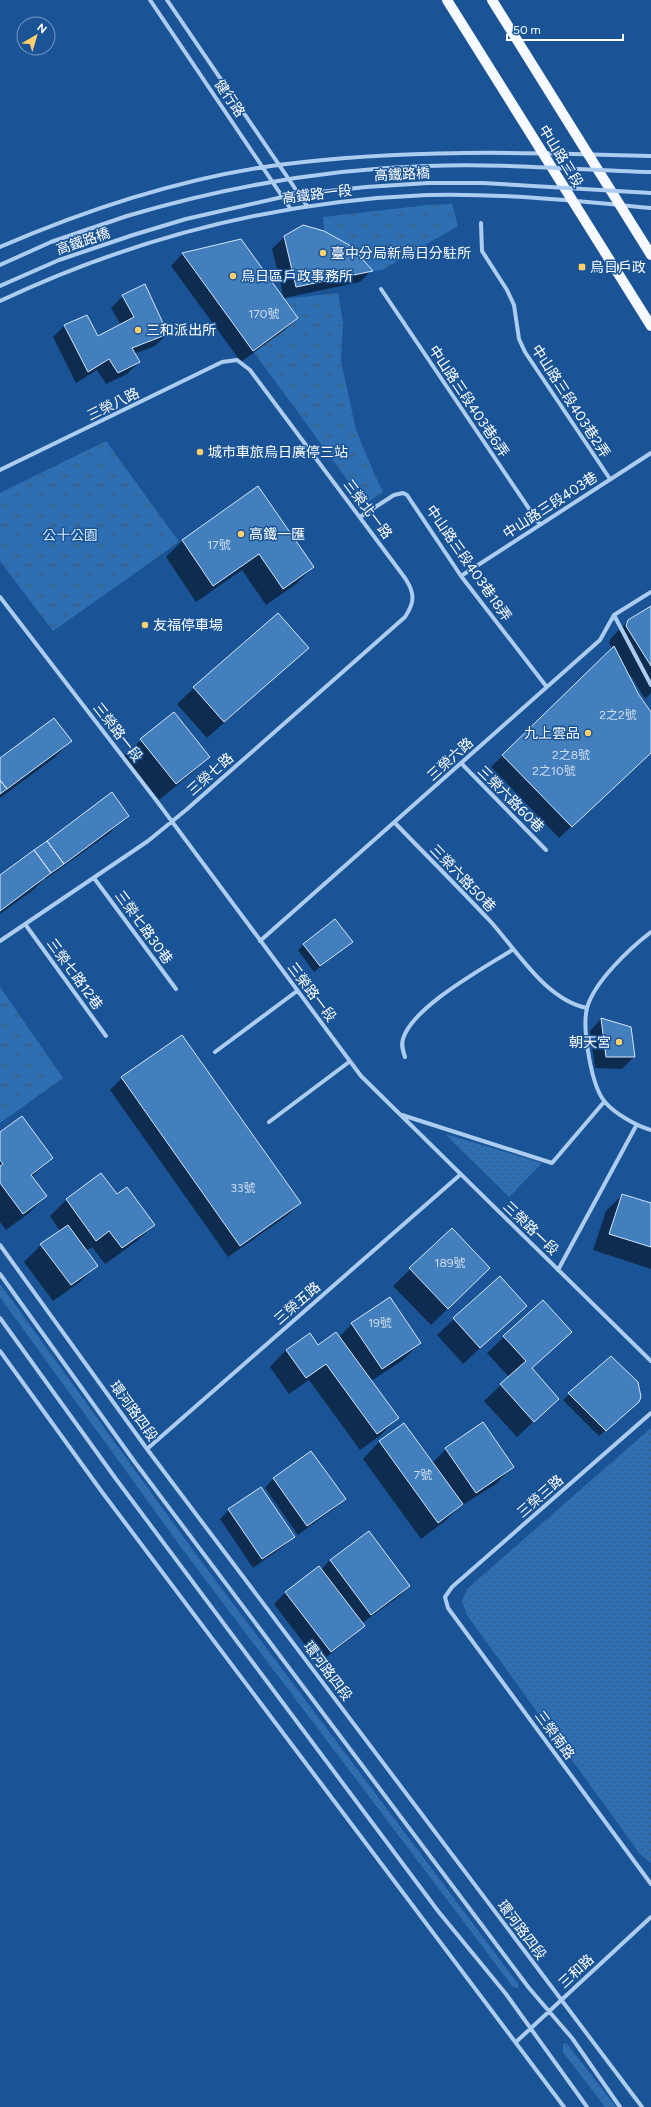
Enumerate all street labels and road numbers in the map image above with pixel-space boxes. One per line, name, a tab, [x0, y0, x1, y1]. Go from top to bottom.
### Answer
street label: 健行路	[211, 76, 248, 120]
street label: 中山路三段	[535, 122, 586, 190]
street label: 高鐵路橋	[374, 165, 430, 184]
street label: 高鐵路一段	[281, 182, 353, 207]
street label: 高鐵路橋	[54, 224, 112, 259]
street label: 中山路三段403巷6弄	[425, 342, 512, 460]
street label: 中山路三段403巷2弄	[528, 342, 613, 461]
street label: 三榮八路	[84, 385, 142, 424]
street label: 中山路三段403巷	[500, 469, 601, 542]
street label: 三榮北一路	[340, 476, 395, 542]
street label: 中山路三段403巷18弄	[422, 502, 515, 625]
street label: 三榮路一段	[89, 699, 146, 765]
street label: 三榮六路	[424, 734, 477, 784]
street label: 三榮七路	[184, 750, 237, 799]
street label: 三榮六路60巷	[474, 763, 547, 836]
street label: 三榮六路50巷	[426, 841, 499, 916]
street label: 三榮七路30巷	[111, 887, 176, 967]
street label: 三榮七路12巷	[43, 935, 106, 1013]
street label: 三榮路一段	[284, 959, 339, 1025]
street label: 三榮路一段	[500, 1198, 562, 1259]
street label: 三榮五路	[271, 1279, 324, 1328]
street label: 環河路四段	[106, 1378, 161, 1445]
street label: 三榮三路	[514, 1472, 567, 1521]
street label: 環河路四段	[300, 1638, 355, 1704]
street label: 三榮南路	[531, 1708, 578, 1763]
street label: 環河路四段	[494, 1897, 549, 1963]
street label: 三和路	[555, 1951, 597, 1992]

